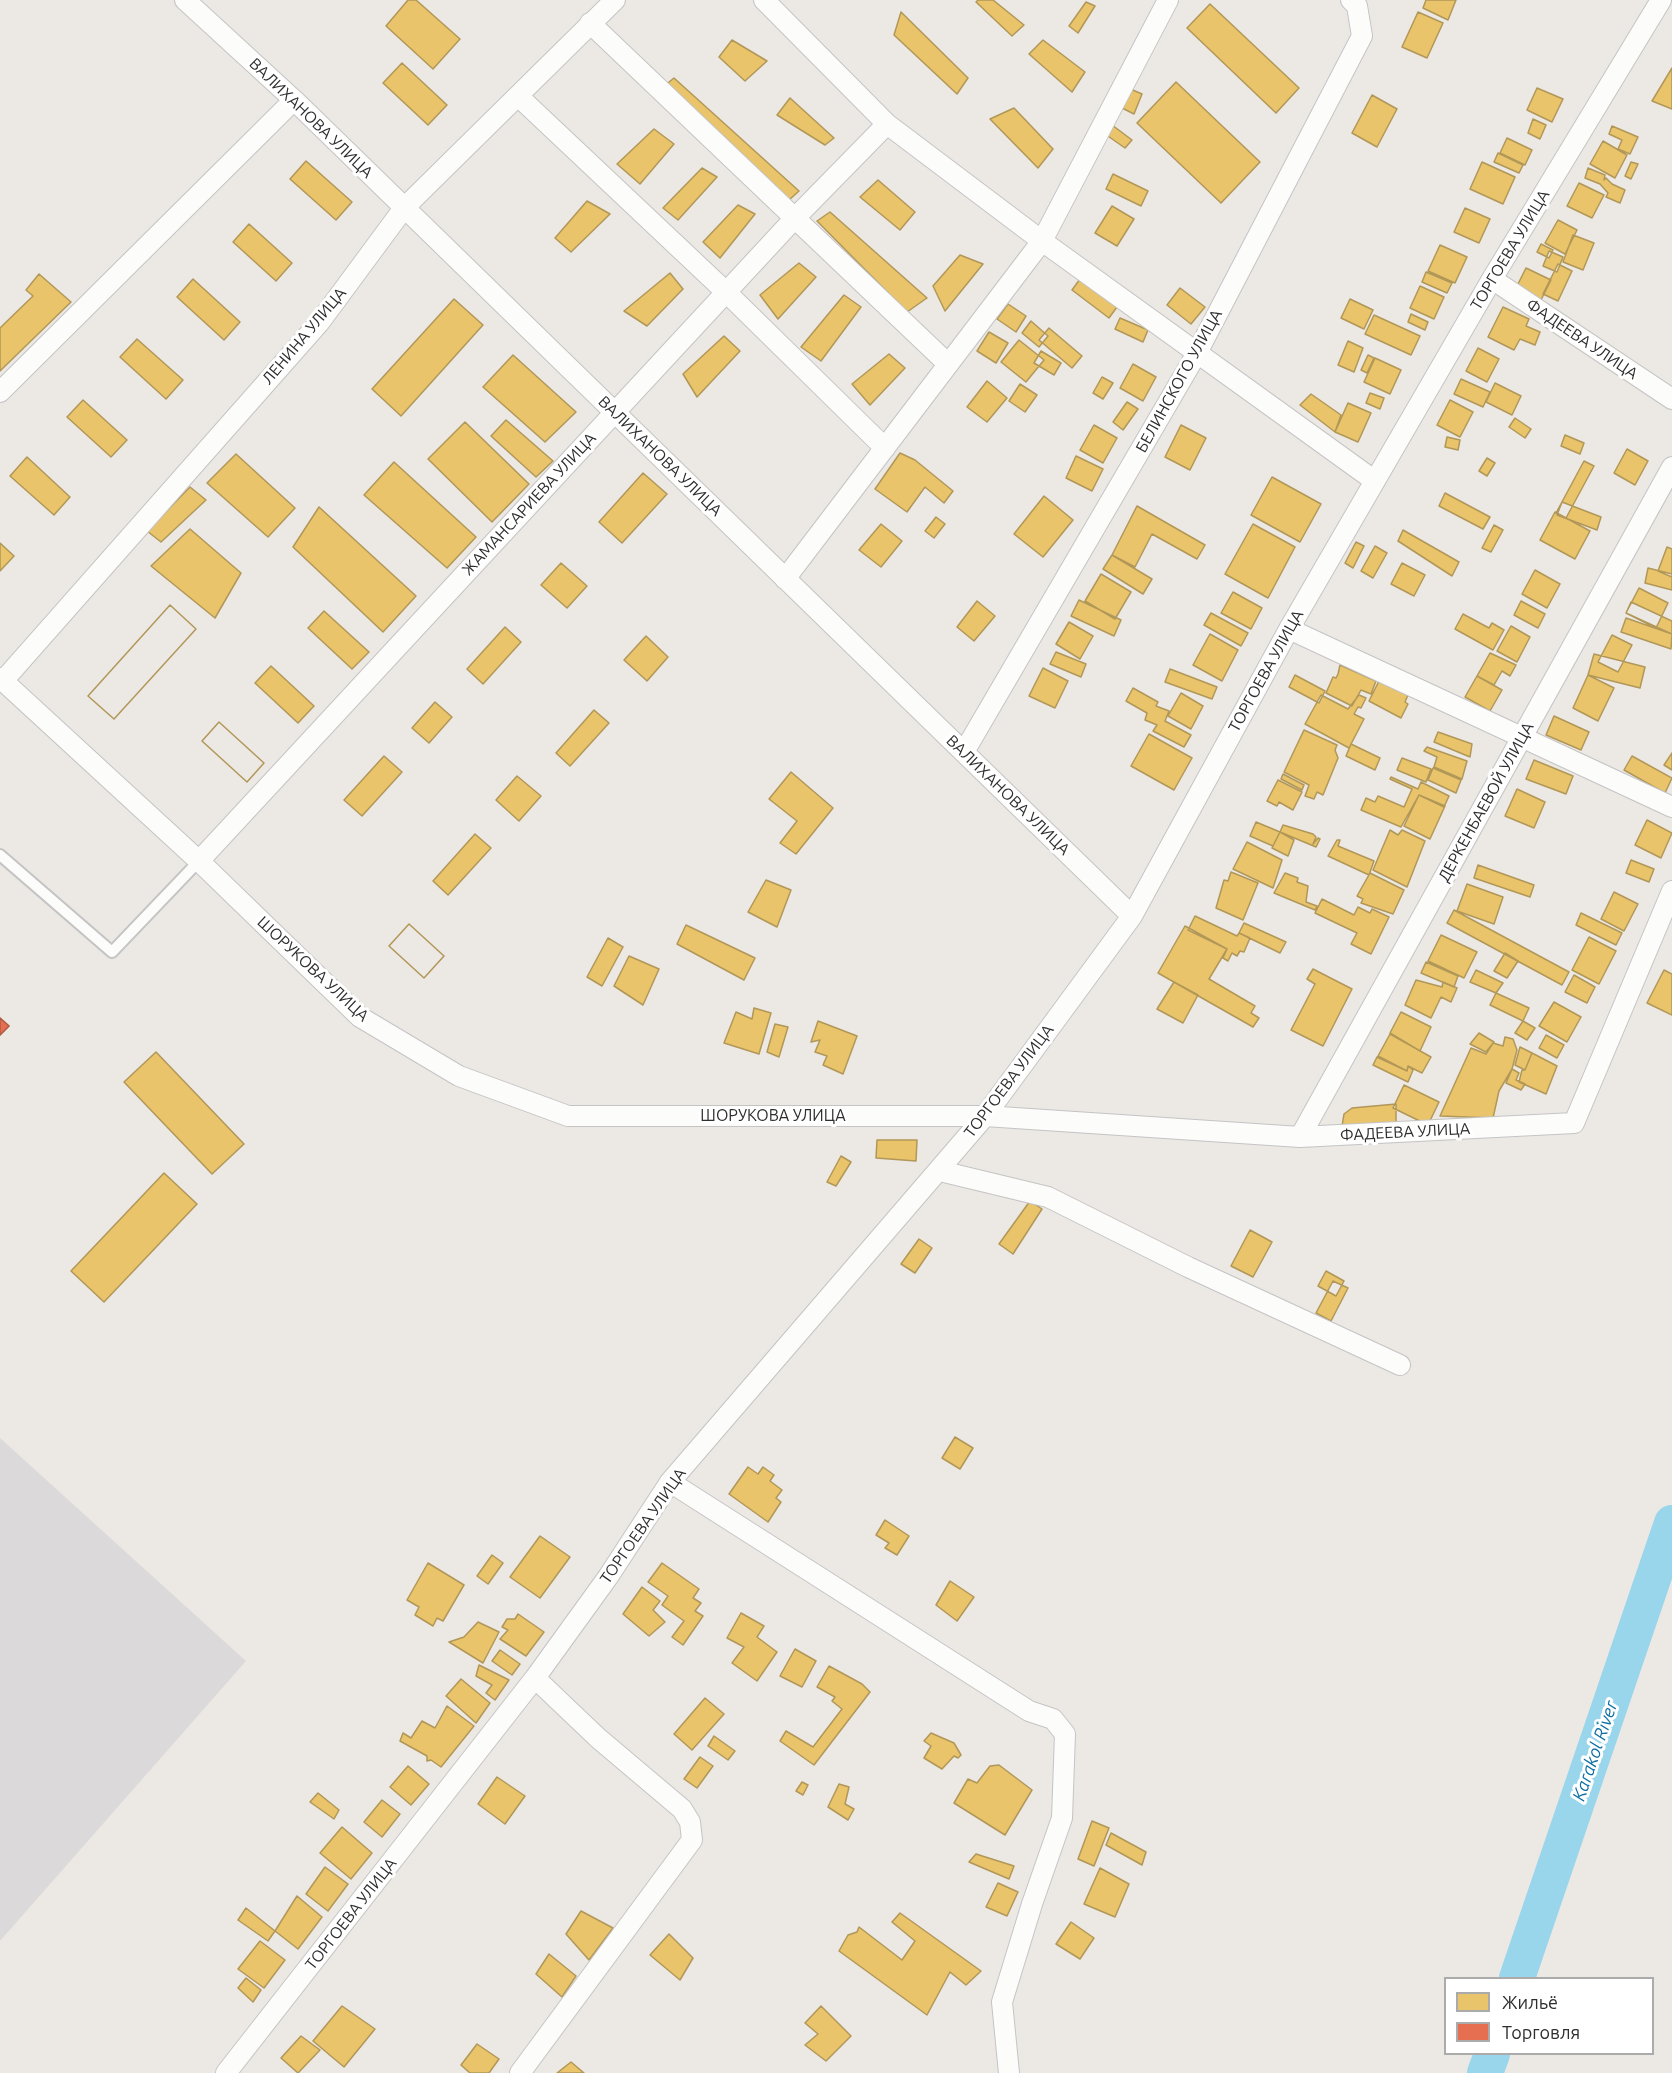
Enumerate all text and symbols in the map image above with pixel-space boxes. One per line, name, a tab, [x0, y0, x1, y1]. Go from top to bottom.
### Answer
street label: ВАЛИХАНОВА УЛИЦА	[245, 54, 377, 182]
street label: ТОРГОЕВА УЛИЦА	[1467, 186, 1553, 314]
street label: ЛЕНИНА УЛИЦА	[258, 284, 350, 388]
street label: ФАДЕЕВА УЛИЦА	[1523, 295, 1641, 383]
street label: БЕЛИНСКОГО УЛИЦА	[1132, 306, 1226, 456]
street label: ВАЛИХАНОВА УЛИЦА	[594, 392, 726, 520]
street label: ЖАМАНСАРИЕВА УЛИЦА	[458, 429, 600, 579]
street label: ТОРГОЕВА УЛИЦА	[1224, 607, 1308, 735]
street label: ДЕРКЕНБАЕВОЙ УЛИЦА	[1434, 719, 1538, 885]
street label: ВАЛИХАНОВА УЛИЦА	[942, 731, 1074, 859]
street label: ШОРУКОВА УЛИЦА	[253, 912, 373, 1026]
street label: ТОРГОЕВА УЛИЦА	[960, 1021, 1058, 1141]
street label: ШОРУКОВА УЛИЦА	[700, 1106, 846, 1126]
street label: ФАДЕЕВА УЛИЦА	[1339, 1119, 1471, 1145]
street label: ТОРГОЕВА УЛИЦА	[596, 1465, 690, 1587]
water label: Karakol River	[1568, 1698, 1622, 1804]
street label: ТОРГОЕВА УЛИЦА	[301, 1854, 401, 1974]
legend	[1444, 1977, 1654, 2055]
text: Жильё	[1502, 1992, 1558, 2012]
text: Торговля	[1502, 2022, 1580, 2042]

